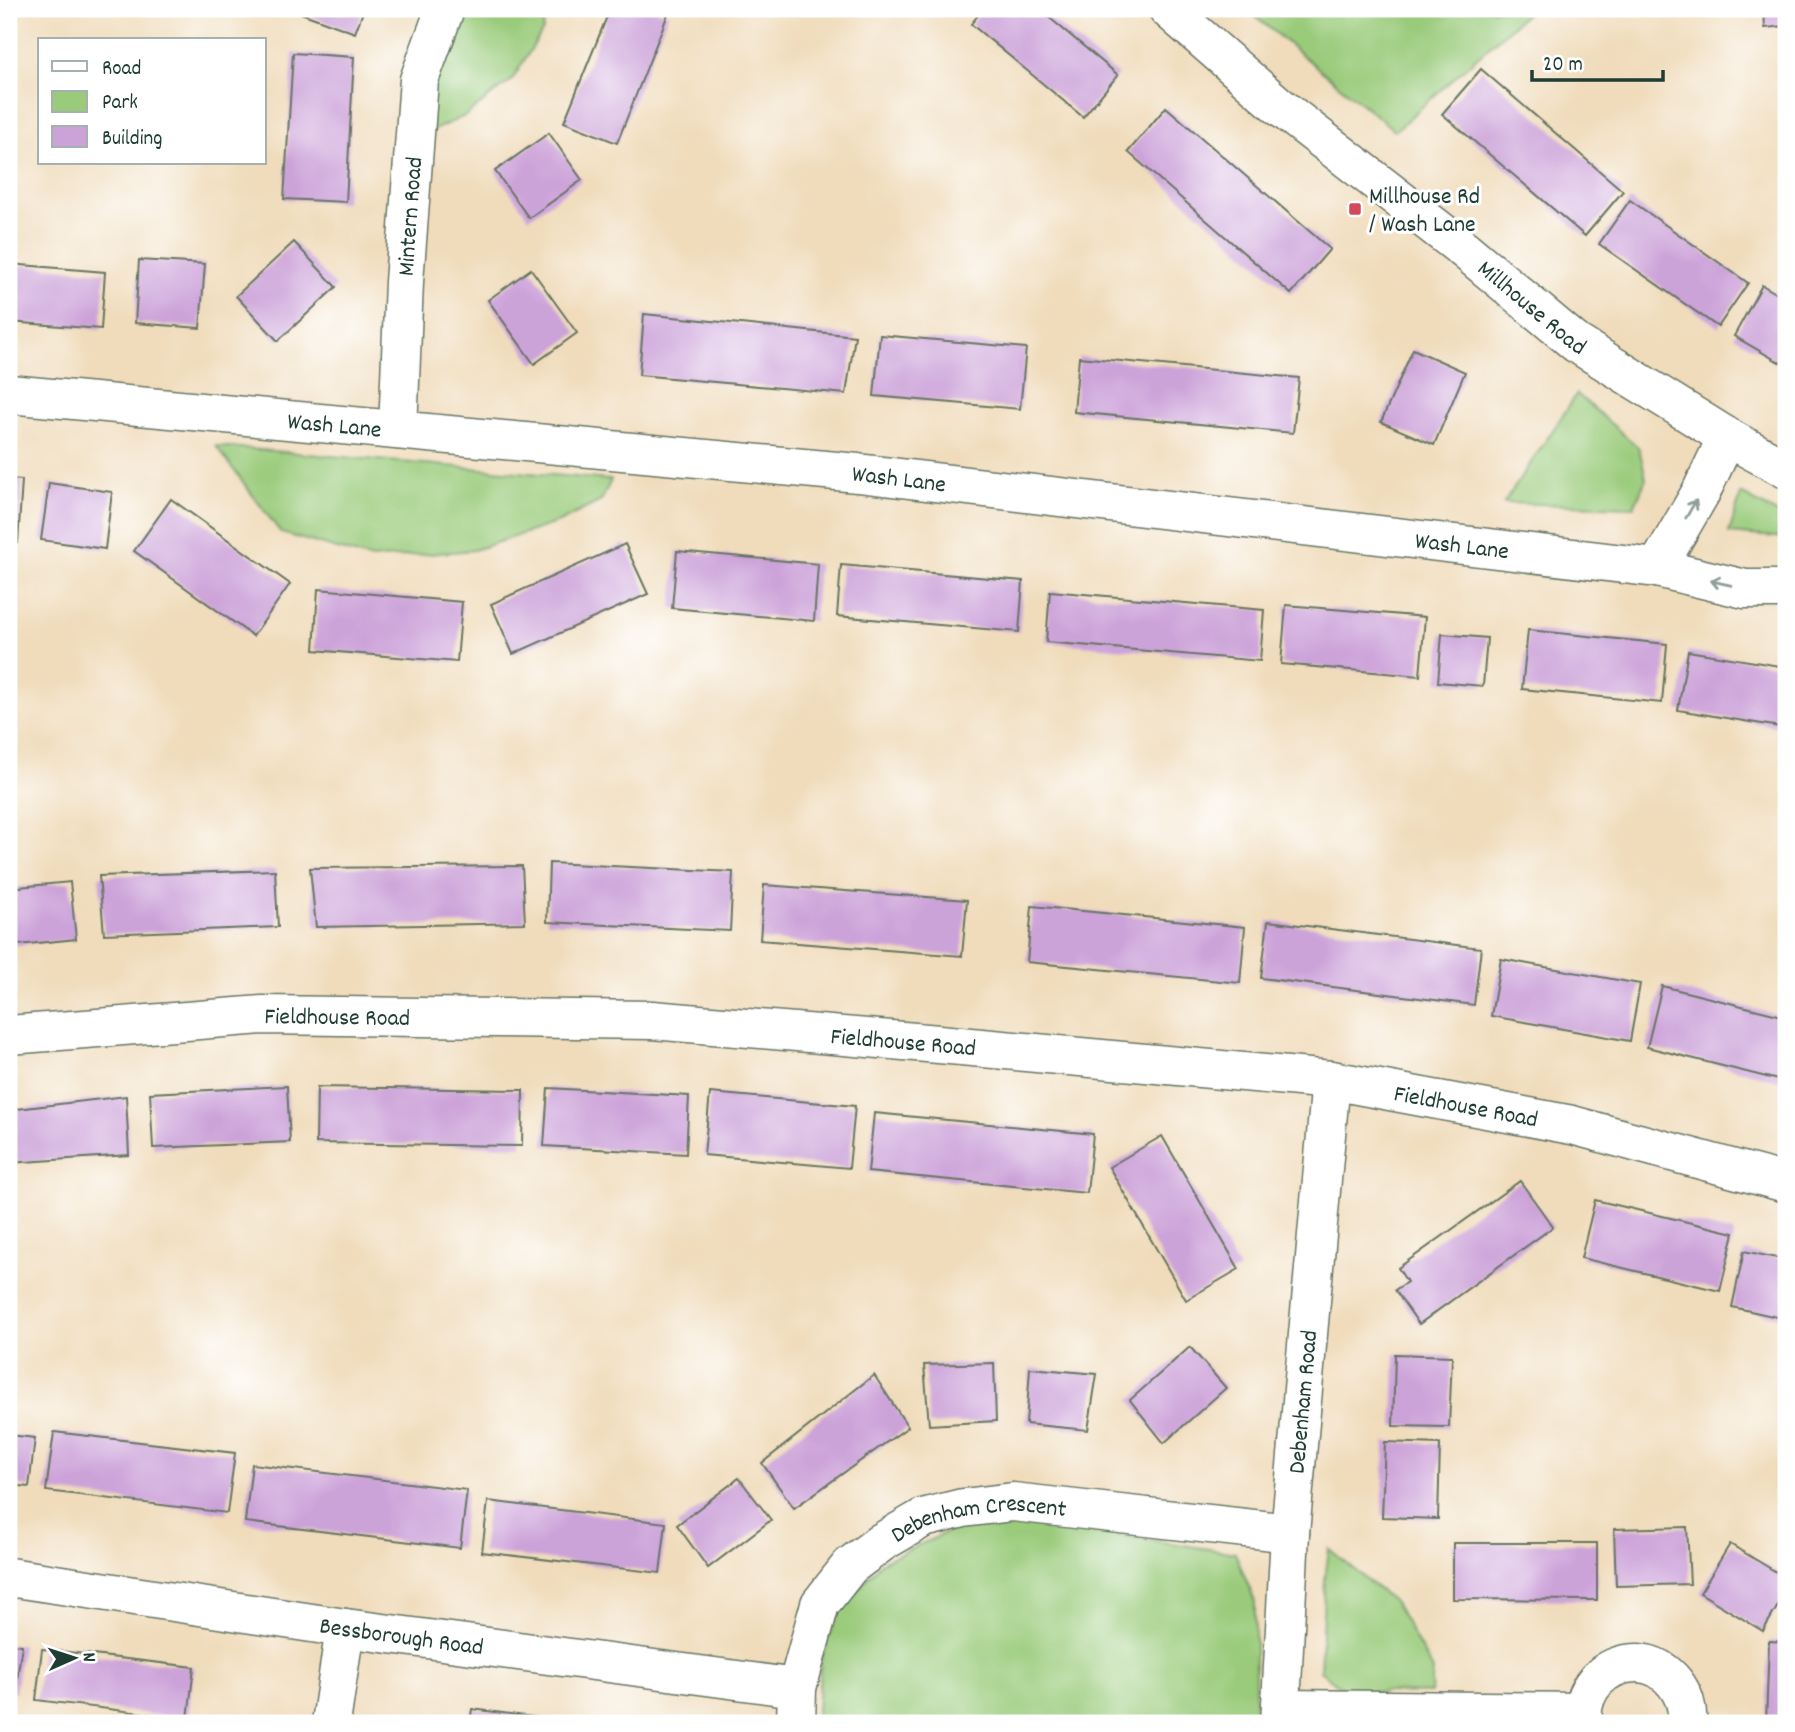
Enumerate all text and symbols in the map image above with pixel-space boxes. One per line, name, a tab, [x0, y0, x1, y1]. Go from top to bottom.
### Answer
legend	[38, 38, 266, 164]
scale bar	[1532, 38, 1664, 82]
text: 20 m	[1543, 51, 1583, 81]
text: Road	[102, 55, 141, 85]
text: Park	[102, 89, 138, 119]
text: Building	[102, 125, 162, 155]
street label: Mintern Road	[390, 156, 433, 277]
place label: Millhouse Rd / Wash Lane	[1369, 181, 1480, 243]
marker: Millhouse Rd / Wash Lane	[1347, 201, 1363, 217]
street label: Millhouse Road	[1469, 253, 1592, 365]
street label: Wash Lane	[286, 406, 383, 449]
street label: Wash Lane	[850, 458, 948, 503]
one-way arrow	[1684, 499, 1698, 519]
street label: Wash Lane	[1413, 525, 1511, 570]
one-way arrow	[1710, 576, 1733, 589]
street label: Fieldhouse Road	[264, 1001, 410, 1037]
street label: Fieldhouse Road	[829, 1021, 977, 1067]
street label: Fieldhouse Road	[1391, 1078, 1540, 1138]
street label: Debenham Road	[1281, 1329, 1328, 1475]
street label: Debenham Crescent	[885, 1488, 1068, 1553]
street label: Bessborough Road	[317, 1610, 485, 1666]
north arrow	[38, 1624, 108, 1694]
text: N	[74, 1652, 101, 1663]

